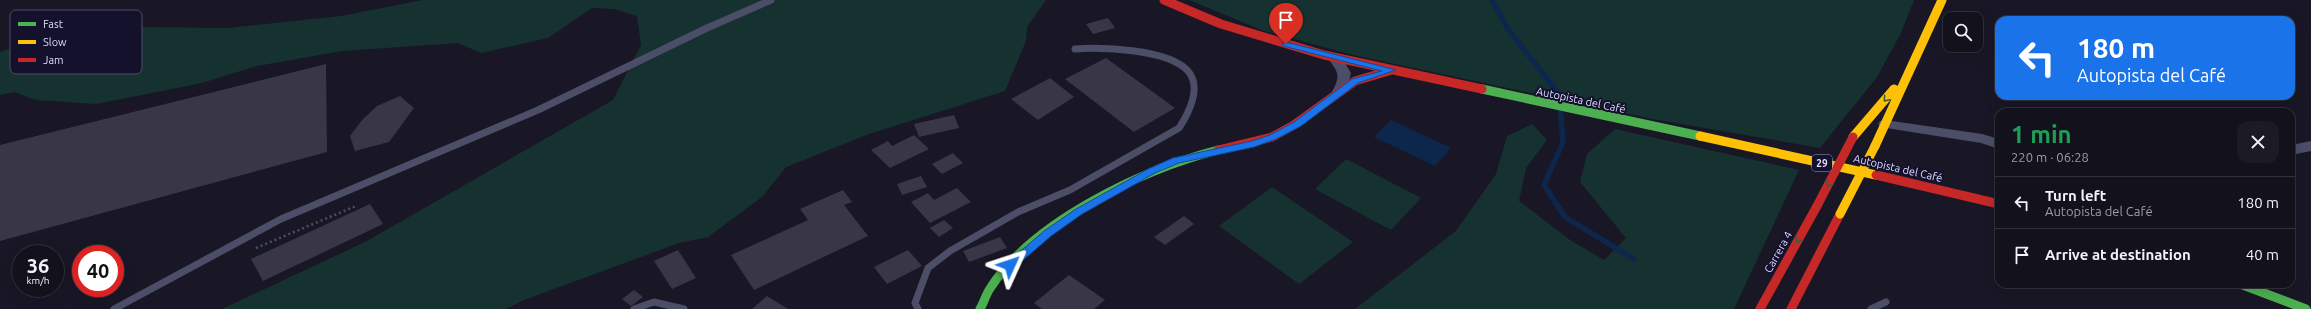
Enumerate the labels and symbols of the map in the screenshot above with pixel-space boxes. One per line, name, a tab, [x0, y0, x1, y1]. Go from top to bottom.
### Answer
pin	[1269, 3, 1303, 44]
legend	[10, 10, 142, 74]
text: Fast	[43, 18, 64, 30]
text: Slow	[43, 36, 67, 48]
text: Jam	[43, 54, 64, 66]
street label: Autopista del Café	[1535, 85, 1627, 115]
one-way arrow	[1883, 94, 1890, 102]
street label: Autopista del Café	[1852, 152, 1944, 184]
road number: 29	[1812, 155, 1832, 171]
one-way arrow	[1826, 180, 1834, 187]
street label: Carrera 4	[1762, 229, 1794, 275]
one-way arrow	[1795, 236, 1803, 243]
position arrow	[989, 244, 1031, 286]
speed limit sign: 40	[72, 245, 124, 297]

